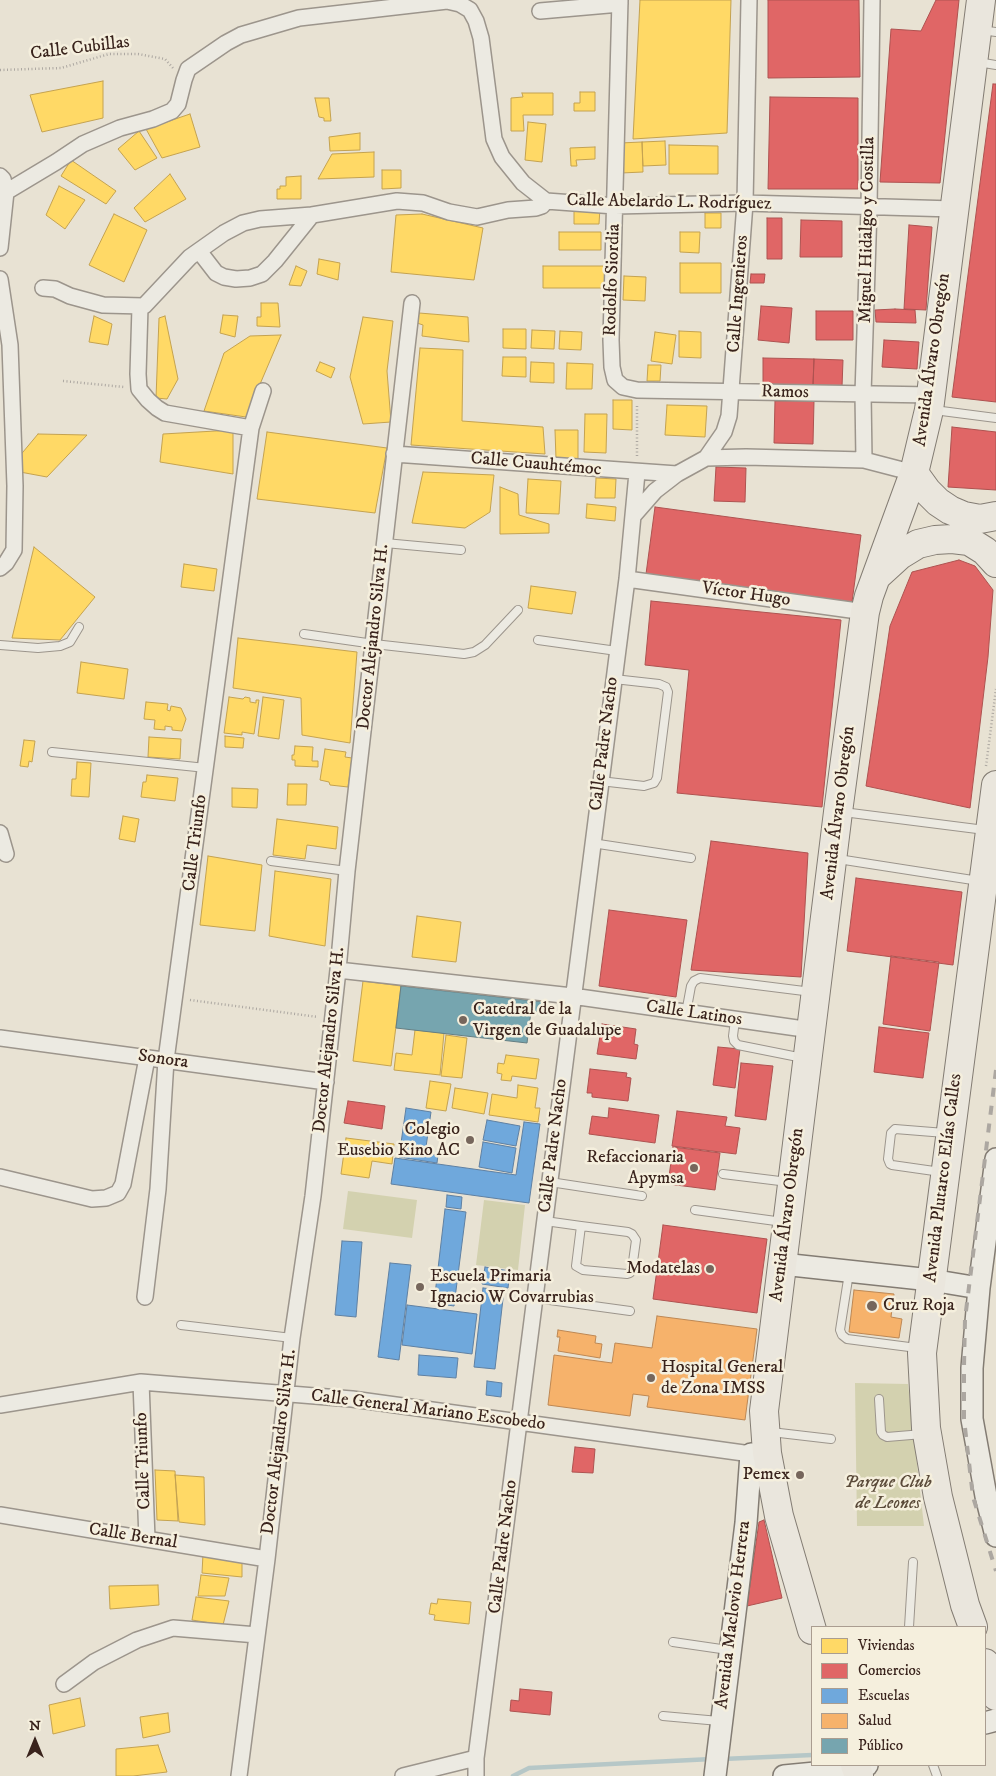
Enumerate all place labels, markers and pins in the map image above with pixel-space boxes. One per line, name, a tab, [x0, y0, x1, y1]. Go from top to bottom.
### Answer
place label: Catedral de la Virgen de Guadalupe	[473, 999, 621, 1042]
marker: Catedral de la Virgen de Guadalupe	[457, 1014, 469, 1026]
place label: Colegio Eusebio Kino AC	[337, 1119, 460, 1162]
marker: Colegio Eusebio Kino AC	[464, 1134, 476, 1146]
place label: Refaccionaria Apymsa	[586, 1147, 684, 1190]
marker: Refaccionaria Apymsa	[688, 1162, 700, 1174]
place label: Modatelas	[626, 1258, 700, 1280]
marker: Modatelas	[704, 1263, 716, 1275]
place label: Escuela Primaria Ignacio W Covarrubias	[430, 1266, 594, 1308]
marker: Escuela Primaria Ignacio W Covarrubias	[414, 1281, 426, 1293]
place label: Cruz Roja	[883, 1295, 955, 1317]
marker: Cruz Roja	[865, 1299, 879, 1313]
place label: Hospital General de Zona IMSS	[661, 1357, 783, 1400]
marker: Hospital General de Zona IMSS	[645, 1372, 657, 1384]
place label: Pemex	[743, 1464, 790, 1486]
marker: Pemex	[794, 1469, 806, 1481]

